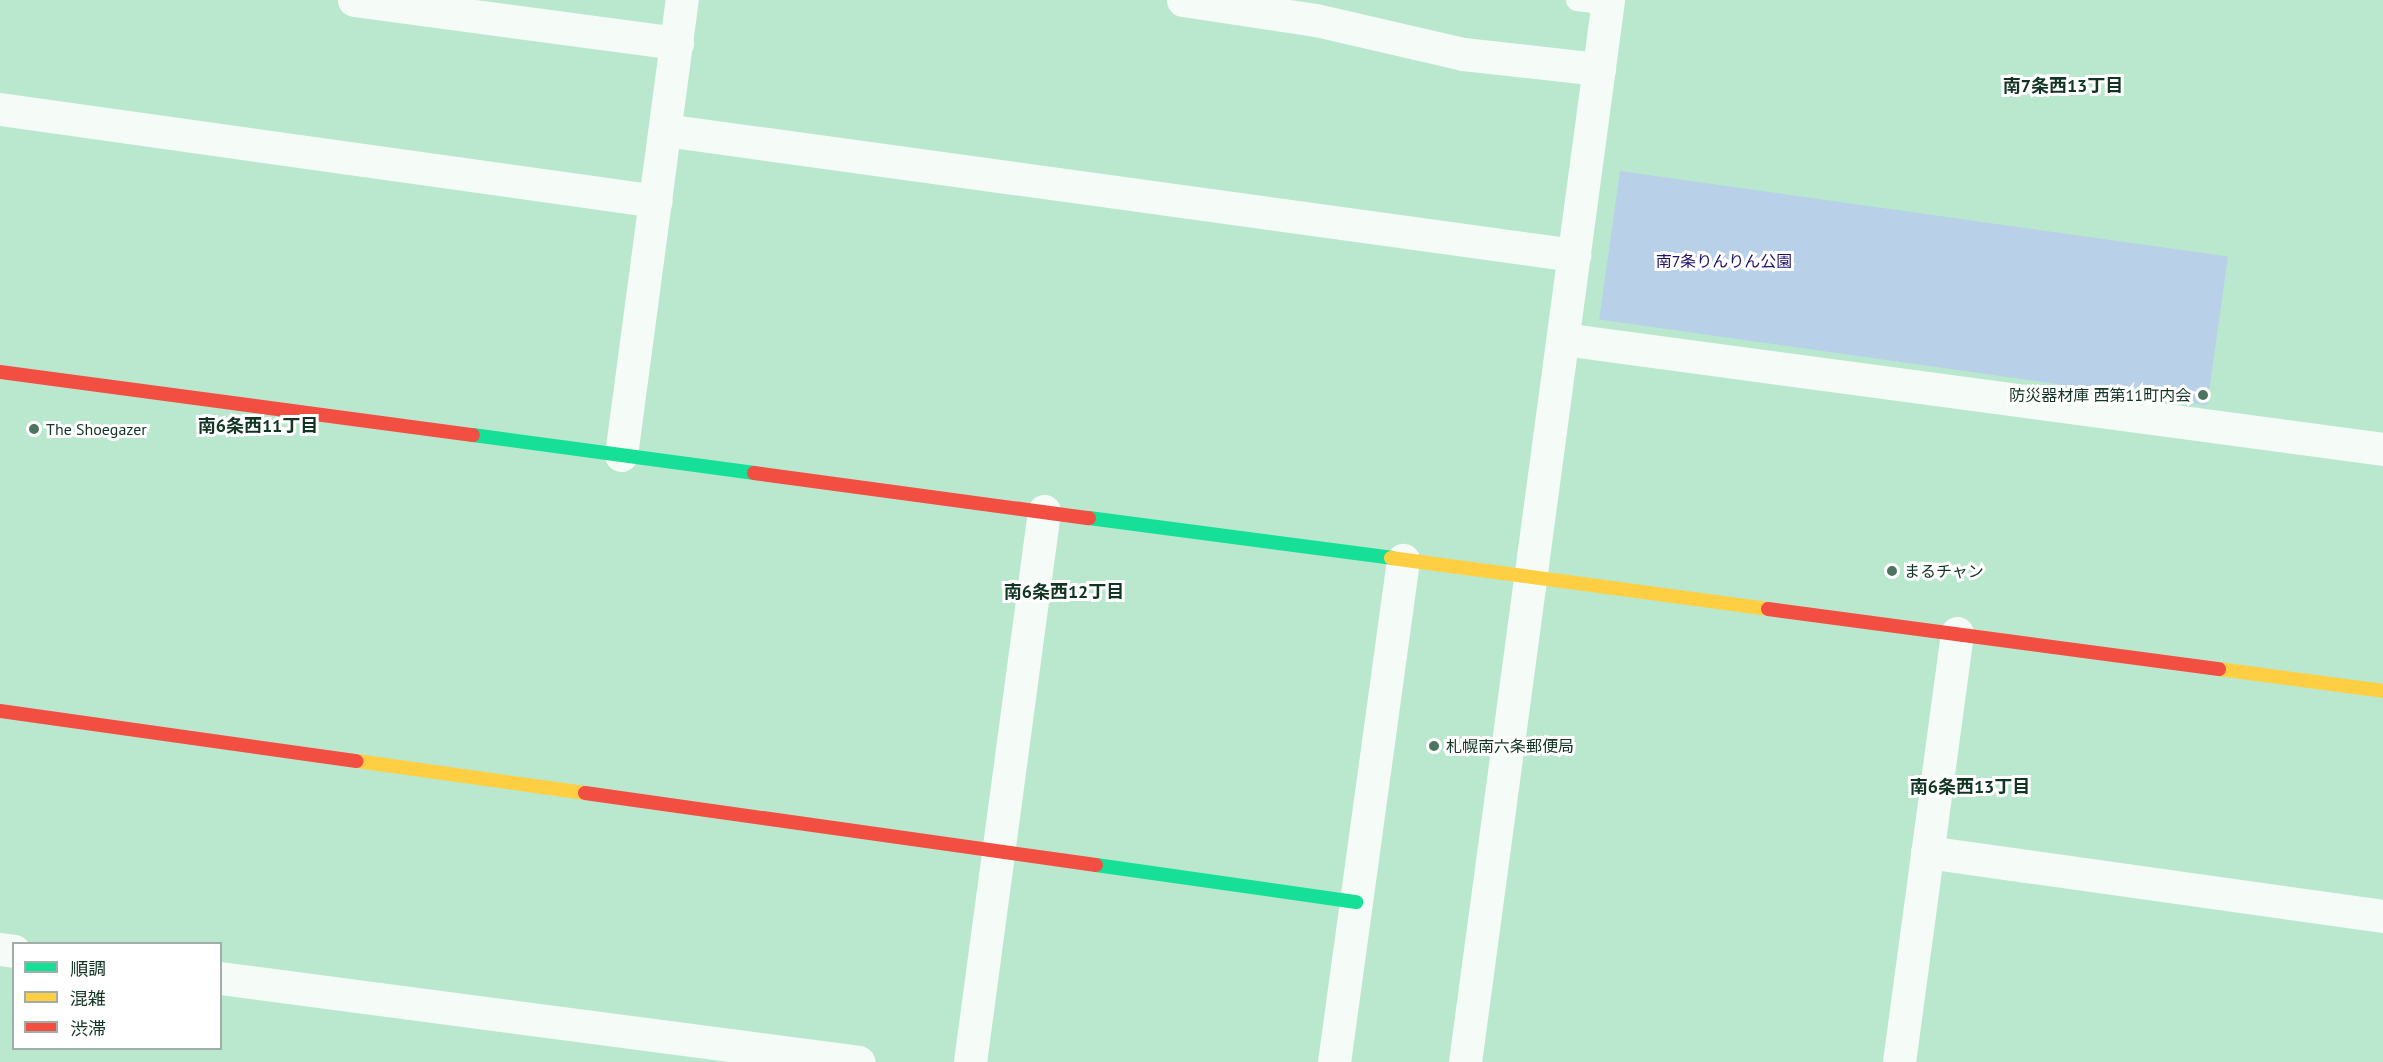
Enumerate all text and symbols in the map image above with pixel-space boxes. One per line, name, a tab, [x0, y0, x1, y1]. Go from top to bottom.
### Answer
district label: 南7条西13丁目	[2003, 75, 2123, 97]
park label: 南7条りんりん公園	[1656, 251, 1792, 271]
place label: 防災器材庫 西第11町内会	[2009, 385, 2191, 405]
marker: 防災器材庫 西第11町内会	[2196, 388, 2210, 402]
district label: 南6条西11丁目	[198, 415, 318, 437]
place label: The Shoegazer	[46, 419, 147, 439]
marker: The Shoegazer	[27, 422, 41, 436]
place label: まるチャン	[1904, 561, 1984, 581]
marker: まるチャン	[1885, 564, 1899, 578]
district label: 南6条西12丁目	[1004, 581, 1124, 603]
place label: 札幌南六条郵便局	[1446, 736, 1574, 756]
marker: 札幌南六条郵便局	[1427, 739, 1441, 753]
district label: 南6条西13丁目	[1910, 776, 2030, 798]
legend	[12, 942, 222, 1050]
text: 順調	[70, 957, 106, 980]
text: 混雑	[70, 987, 106, 1010]
text: 渋滞	[70, 1017, 106, 1040]

